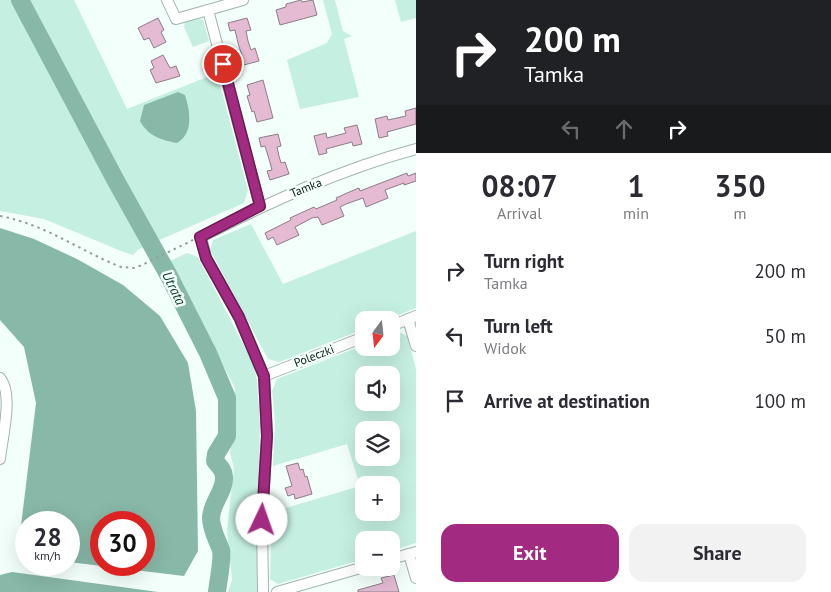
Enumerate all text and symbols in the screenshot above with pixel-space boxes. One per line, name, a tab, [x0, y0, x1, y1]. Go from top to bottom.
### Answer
text: 200 m	[524, 16, 621, 62]
icon: right	[441, 20, 506, 85]
pin	[202, 43, 244, 85]
icon: arrive	[209, 50, 237, 78]
text: Tamka	[524, 60, 584, 88]
icon: left	[557, 115, 585, 143]
icon: ahead	[610, 115, 638, 143]
icon: right	[663, 115, 691, 143]
text: 08:07	[481, 166, 558, 205]
text: 1	[628, 166, 645, 205]
text: 350	[714, 166, 766, 205]
street label: Tamka	[288, 174, 324, 201]
text: Arrival	[497, 203, 542, 223]
text: min	[623, 203, 649, 223]
text: m	[734, 203, 747, 223]
text: Turn right	[484, 249, 564, 273]
icon: right	[441, 257, 469, 285]
text: 200 m	[754, 259, 806, 283]
water label: Utrata	[158, 268, 190, 308]
text: Tamka	[484, 273, 528, 293]
north arrow	[355, 311, 400, 356]
map controls	[355, 311, 400, 576]
text: Turn left	[484, 314, 553, 338]
icon: left	[441, 322, 469, 350]
text: 50 m	[765, 324, 806, 348]
text: Widok	[484, 338, 526, 358]
street label: Poleczki	[292, 341, 336, 370]
button: sound	[355, 366, 400, 411]
icon: arrive	[441, 387, 469, 415]
text: Arrive at destination	[484, 389, 650, 413]
text: 100 m	[754, 389, 806, 413]
button: layers	[355, 421, 400, 466]
button: +	[355, 476, 400, 521]
position arrow	[235, 493, 287, 545]
speed limit sign: 30	[90, 511, 155, 576]
text: 28	[33, 521, 62, 553]
button: Exit	[441, 524, 619, 582]
button: Share	[629, 524, 806, 582]
button: −	[355, 531, 400, 576]
text: km/h	[34, 548, 61, 563]

